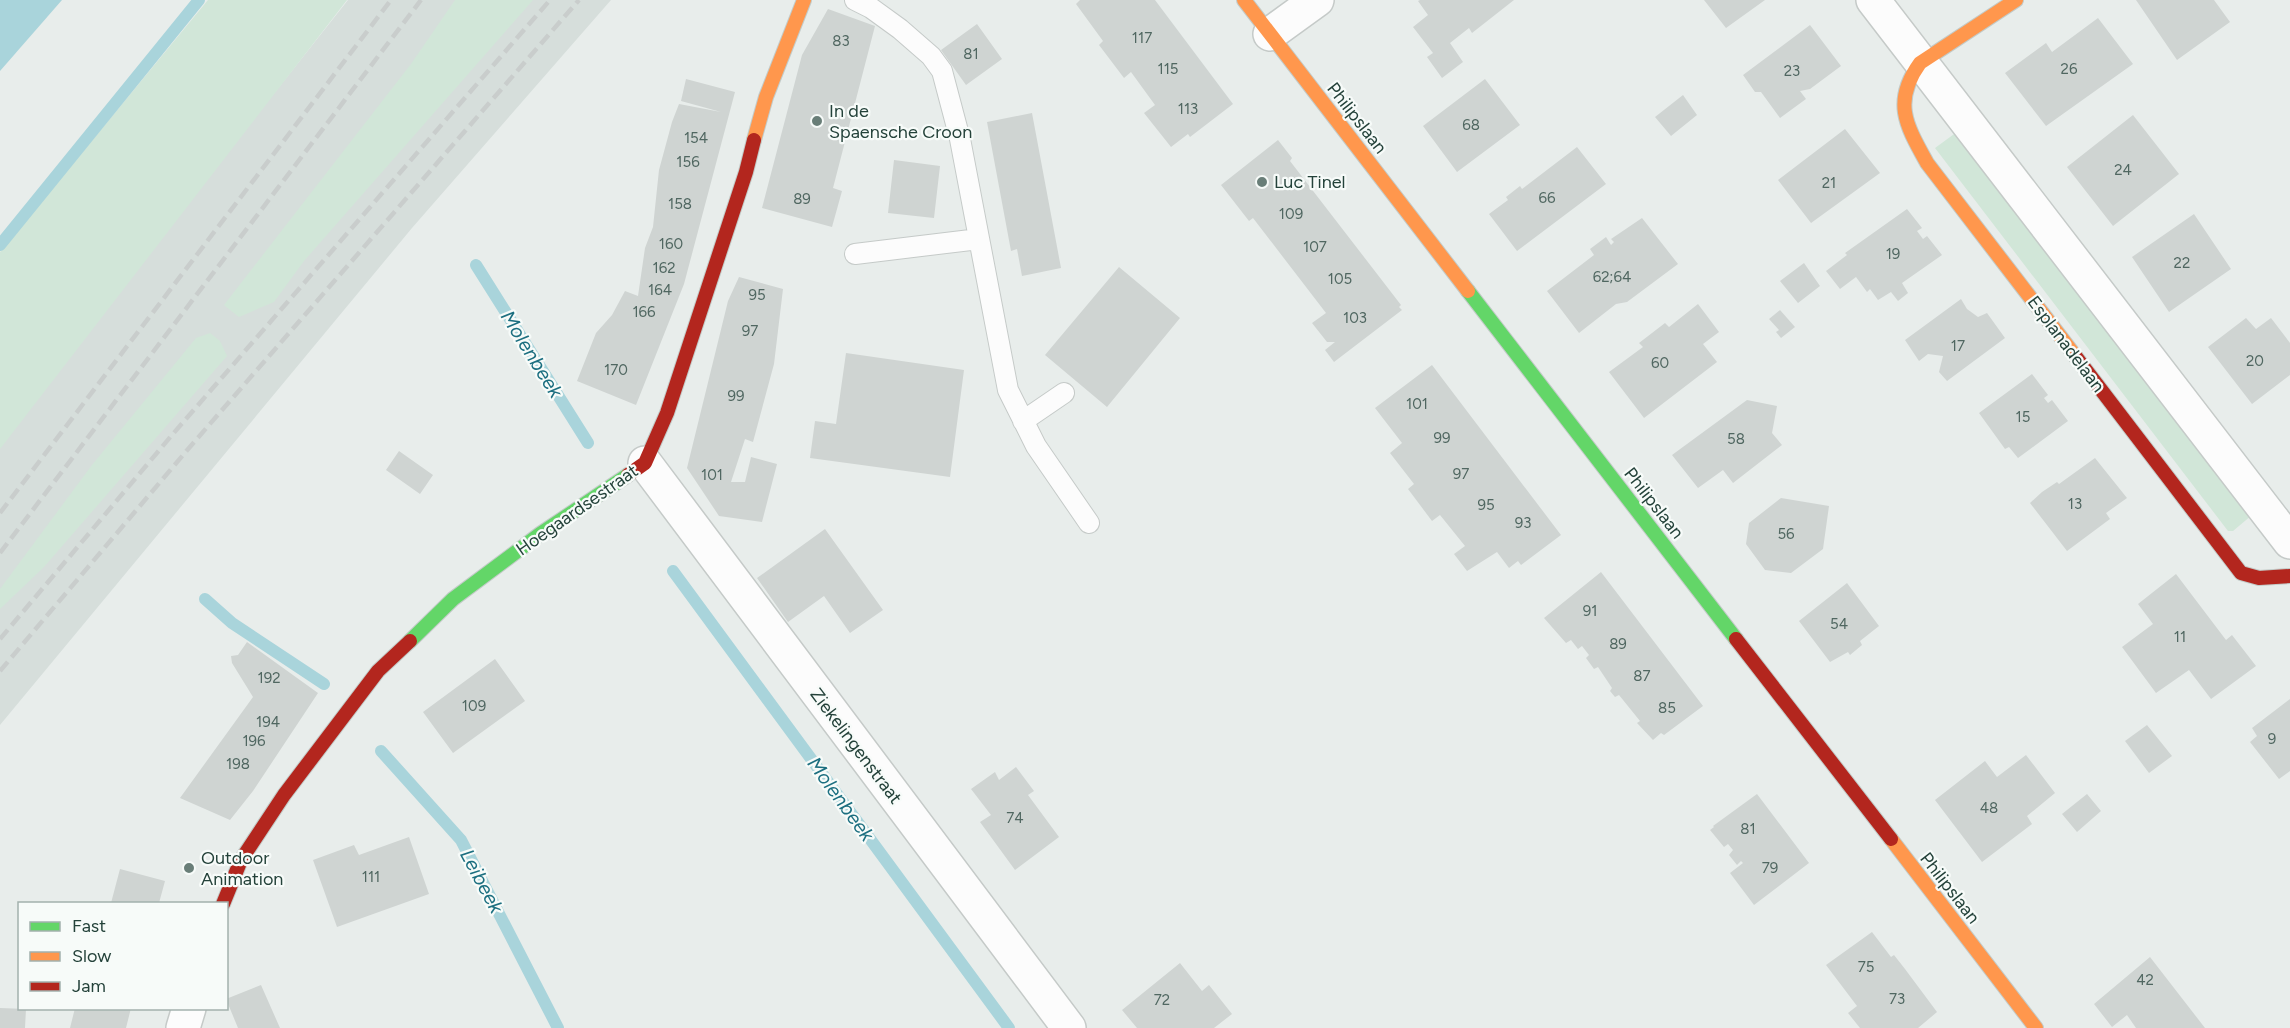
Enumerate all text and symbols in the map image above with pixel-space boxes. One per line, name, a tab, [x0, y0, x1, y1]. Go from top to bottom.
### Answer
house number: 117	[1132, 29, 1152, 47]
house number: 83	[832, 32, 850, 50]
house number: 81	[963, 45, 979, 63]
house number: 115	[1157, 60, 1179, 78]
house number: 26	[2061, 60, 2078, 78]
house number: 23	[1784, 62, 1800, 80]
street label: Philipslaan	[1322, 78, 1392, 158]
place label: In de Spaensche Croon	[829, 100, 972, 143]
house number: 113	[1178, 100, 1198, 118]
marker: In de Spaensche Croon	[810, 114, 824, 128]
house number: 68	[1462, 116, 1480, 134]
house number: 154	[684, 129, 708, 147]
house number: 156	[676, 153, 700, 171]
house number: 24	[2114, 161, 2132, 179]
place label: Luc Tinel	[1274, 171, 1346, 193]
house number: 21	[1822, 174, 1836, 192]
marker: Luc Tinel	[1255, 175, 1269, 189]
house number: 66	[1539, 189, 1556, 207]
house number: 89	[793, 190, 811, 208]
house number: 158	[668, 195, 692, 213]
house number: 109	[1279, 205, 1303, 223]
house number: 160	[659, 235, 683, 253]
house number: 107	[1303, 238, 1327, 256]
house number: 19	[1886, 245, 1900, 263]
house number: 22	[2174, 254, 2190, 272]
house number: 162	[652, 259, 676, 277]
house number: 62;64	[1593, 268, 1631, 286]
house number: 105	[1328, 270, 1352, 288]
house number: 164	[648, 281, 672, 299]
house number: 95	[748, 286, 766, 304]
street label: Esplanadelaan	[2023, 292, 2109, 396]
house number: 166	[632, 303, 656, 321]
water label: Molenbeek	[496, 306, 569, 403]
house number: 103	[1343, 309, 1367, 327]
house number: 97	[742, 322, 758, 340]
house number: 17	[1951, 337, 1965, 355]
house number: 20	[2246, 352, 2264, 370]
house number: 60	[1651, 354, 1669, 372]
house number: 170	[604, 361, 628, 379]
house number: 99	[728, 387, 744, 405]
house number: 101	[1406, 395, 1428, 413]
house number: 15	[2016, 408, 2030, 426]
house number: 99	[1434, 429, 1450, 447]
house number: 58	[1727, 430, 1745, 448]
street label: Hoegaardsestraat	[512, 460, 642, 560]
street label: Philipslaan	[1619, 463, 1689, 543]
house number: 97	[1453, 465, 1469, 483]
house number: 101	[701, 466, 723, 484]
house number: 13	[2068, 495, 2082, 513]
house number: 95	[1477, 496, 1495, 514]
house number: 93	[1515, 514, 1531, 532]
house number: 56	[1777, 525, 1795, 543]
house number: 91	[1583, 602, 1597, 620]
house number: 54	[1830, 615, 1848, 633]
house number: 11	[2174, 628, 2186, 646]
house number: 89	[1609, 635, 1627, 653]
house number: 87	[1633, 667, 1651, 685]
house number: 192	[257, 669, 281, 687]
street label: Ziekelingenstraat	[805, 684, 907, 808]
house number: 109	[462, 697, 486, 715]
house number: 85	[1658, 699, 1676, 717]
house number: 194	[256, 713, 280, 731]
house number: 9	[2268, 730, 2276, 748]
house number: 196	[242, 732, 266, 750]
water label: Molenbeek	[802, 752, 880, 847]
house number: 198	[226, 755, 250, 773]
house number: 48	[1980, 799, 1998, 817]
house number: 74	[1006, 809, 1024, 827]
house number: 81	[1740, 820, 1756, 838]
water label: Leibeek	[455, 845, 509, 918]
place label: Outdoor Animation	[201, 847, 283, 890]
street label: Philipslaan	[1915, 848, 1985, 928]
house number: 79	[1762, 859, 1778, 877]
marker: Outdoor Animation	[182, 861, 196, 875]
house number: 111	[362, 868, 380, 886]
legend	[18, 902, 228, 1010]
text: Fast	[72, 915, 106, 937]
text: Slow	[72, 945, 111, 967]
house number: 75	[1858, 958, 1874, 976]
house number: 42	[2136, 971, 2154, 989]
text: Jam	[72, 975, 106, 997]
house number: 73	[1889, 990, 1905, 1008]
house number: 72	[1154, 991, 1170, 1009]

